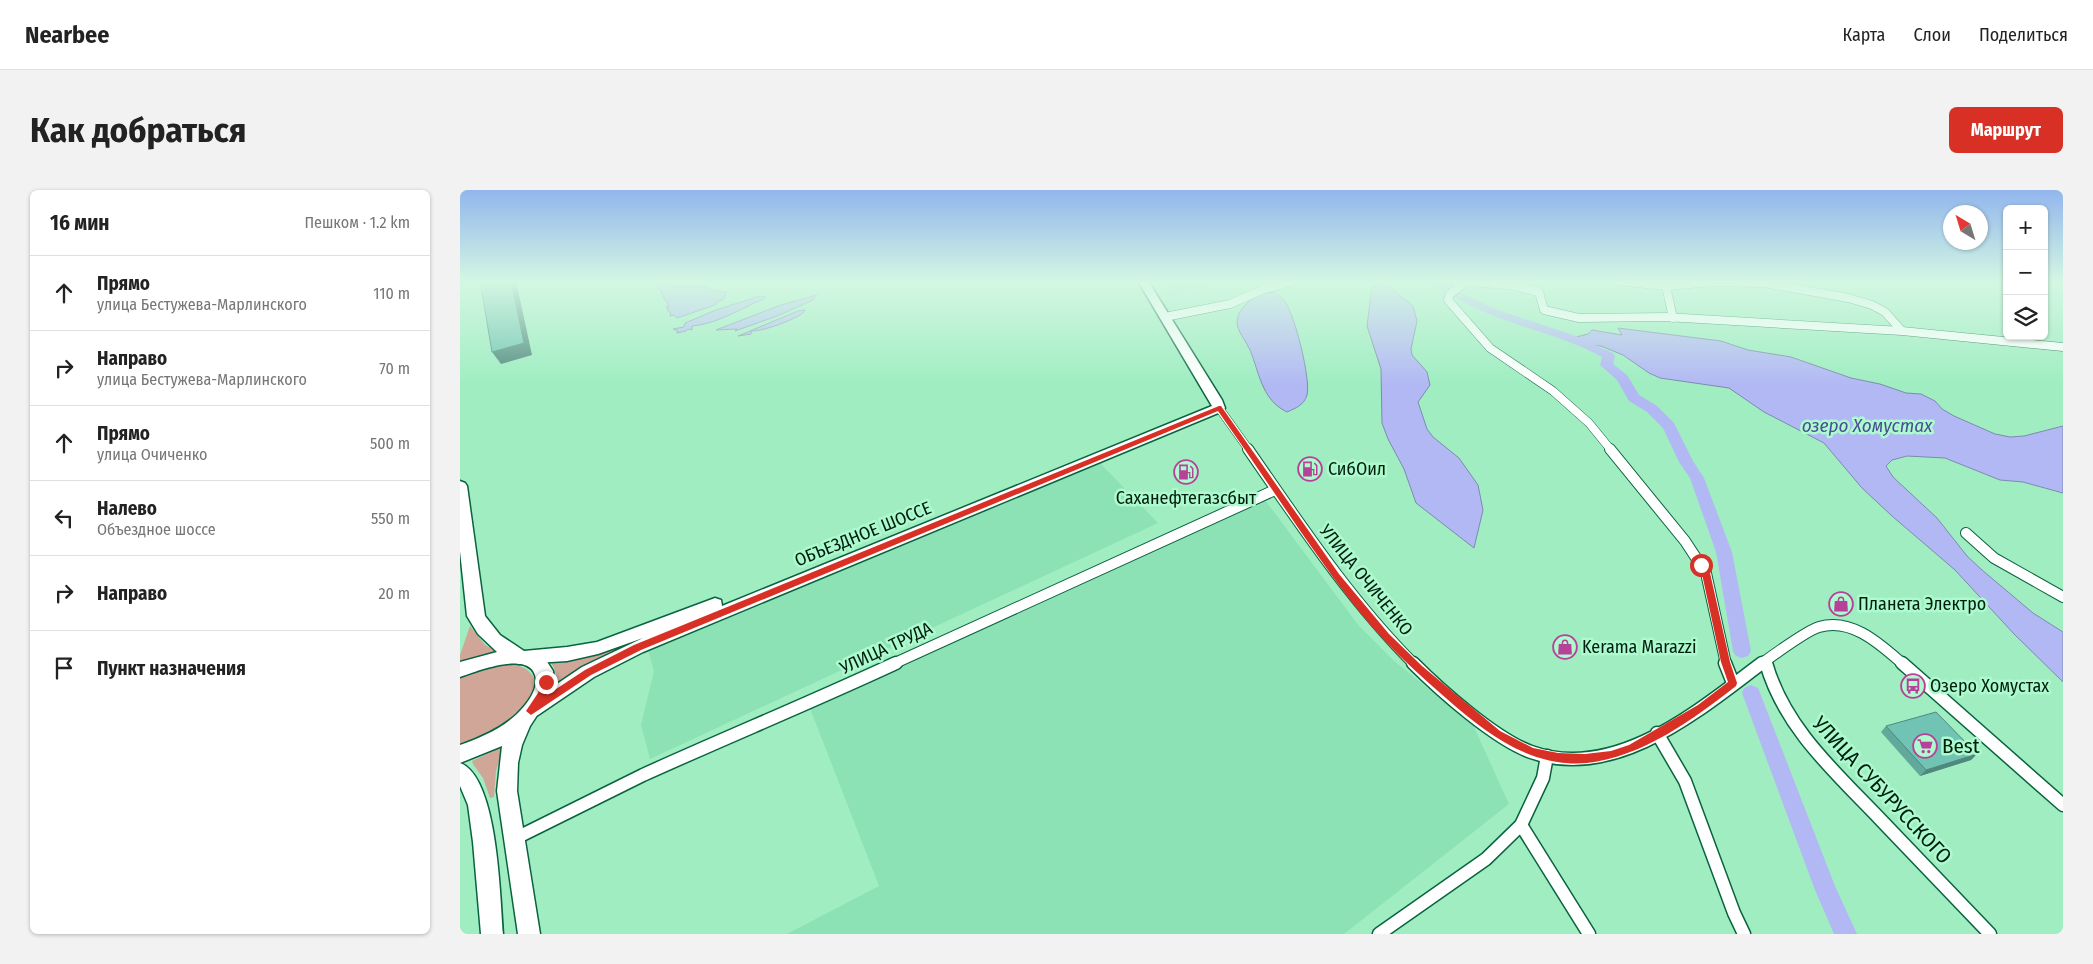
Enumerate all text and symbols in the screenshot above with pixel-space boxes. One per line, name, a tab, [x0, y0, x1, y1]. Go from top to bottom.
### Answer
text: Nearbee	[25, 21, 109, 49]
text: Карта	[1842, 24, 1885, 46]
text: Слои	[1913, 24, 1951, 46]
text: Поделиться	[1979, 24, 2068, 46]
button: Маршрут	[1949, 107, 2063, 153]
text: Как добраться	[30, 109, 247, 151]
north arrow	[1943, 205, 1988, 250]
map controls	[2003, 205, 2048, 340]
button: +	[2003, 205, 2048, 250]
text: 16 мин	[50, 210, 110, 236]
text: Пешком · 1.2 km	[304, 213, 410, 232]
button: −	[2003, 250, 2048, 295]
text: Прямо	[97, 272, 150, 295]
icon: ahead	[50, 279, 78, 307]
text: 110 m	[373, 284, 410, 303]
text: улица Бестужева-Марлинского	[97, 295, 307, 314]
button: layers	[2003, 295, 2048, 340]
text: Направо	[97, 347, 167, 370]
icon: right	[50, 354, 78, 382]
text: 70 m	[379, 359, 410, 378]
text: улица Бестужева-Марлинского	[97, 370, 307, 389]
water label: озеро Хомустах	[1802, 414, 1933, 437]
text: Прямо	[97, 422, 150, 445]
icon: ahead	[50, 429, 78, 457]
text: 500 m	[370, 434, 410, 453]
text: улица Очиченко	[97, 445, 208, 464]
fuel station icon: СибОил	[1297, 456, 1323, 482]
place label: СибОил	[1328, 458, 1386, 480]
fuel station icon: Саханефтегазсбыт	[1173, 459, 1199, 485]
place label: Саханефтегазсбыт	[1116, 487, 1257, 509]
text: Налево	[97, 497, 157, 520]
street label: ОБЪЕЗДНОЕ ШОССЕ	[791, 497, 935, 571]
icon: left	[50, 504, 78, 532]
text: 550 m	[371, 509, 410, 528]
street label: УЛИЦА ОЧИЧЕНКО	[1314, 519, 1417, 640]
text: Объездное шоссе	[97, 520, 216, 539]
route start	[1690, 554, 1713, 577]
icon: right	[50, 579, 78, 607]
text: Направо	[97, 582, 167, 605]
text: 20 m	[379, 584, 410, 603]
shop icon: Планета Электро	[1828, 591, 1854, 617]
place label: Планета Электро	[1858, 593, 1986, 615]
street label: УЛИЦА ТРУДА	[835, 617, 936, 679]
shop icon: Kerama Marazzi	[1552, 634, 1578, 660]
place label: Kerama Marazzi	[1582, 636, 1697, 658]
icon: arrive	[50, 654, 78, 682]
text: Пункт назначения	[97, 657, 246, 680]
route end	[535, 671, 558, 694]
bus stop icon: Озеро Хомустах	[1900, 673, 1926, 699]
place label: Озеро Хомустах	[1930, 675, 2049, 697]
street label: УЛИЦА СУБУРУССКОГО	[1806, 710, 1957, 869]
supermarket icon: Best	[1912, 733, 1938, 759]
place label: Best	[1942, 733, 1980, 759]

